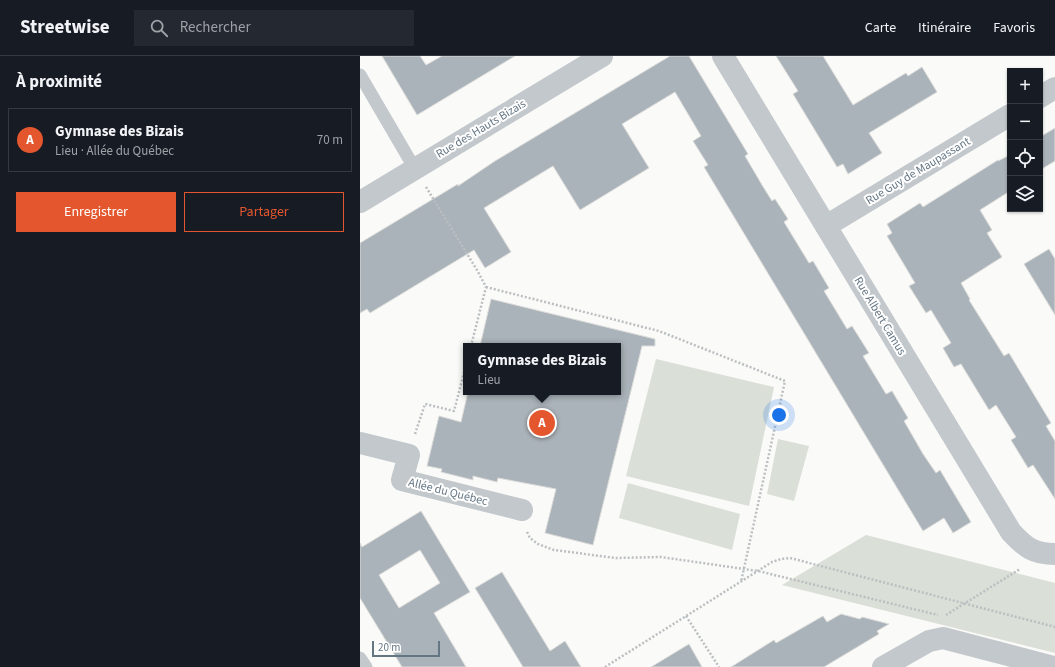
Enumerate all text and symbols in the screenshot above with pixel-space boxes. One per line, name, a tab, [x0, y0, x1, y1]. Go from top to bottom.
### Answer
search box	[134, 10, 414, 46]
text: Streetwise	[20, 14, 110, 41]
icon: search	[148, 17, 170, 39]
text: Rechercher	[180, 17, 251, 38]
text: Carte	[865, 18, 896, 38]
text: Itinéraire	[918, 18, 971, 38]
text: Favoris	[993, 18, 1035, 38]
map controls	[1007, 68, 1043, 212]
button: +	[1007, 68, 1043, 104]
text: À proximité	[16, 70, 102, 94]
street label: Rue des Hauts Bizais	[433, 95, 529, 163]
button: −	[1007, 104, 1043, 140]
text: Gymnase des Bizais	[55, 121, 184, 142]
text: A	[26, 131, 34, 149]
text: 70 m	[317, 131, 343, 149]
street label: Rue Guy de Maupassant	[863, 133, 973, 209]
button: locate	[1007, 140, 1043, 176]
text: Lieu · Allée du Québec	[55, 142, 174, 160]
button: layers	[1007, 176, 1043, 212]
button: Enregistrer	[16, 192, 176, 232]
button: Partager	[184, 192, 344, 232]
street label: Rue Albert Camus	[850, 274, 910, 358]
popup	[463, 343, 621, 395]
text: Gymnase des Bizais	[478, 350, 606, 371]
text: Lieu	[478, 371, 501, 389]
your location	[769, 405, 789, 425]
pin: A	[529, 408, 555, 438]
street label: Allée du Québec	[407, 474, 490, 510]
scale bar	[372, 639, 440, 658]
text: 20 m	[378, 640, 400, 655]

